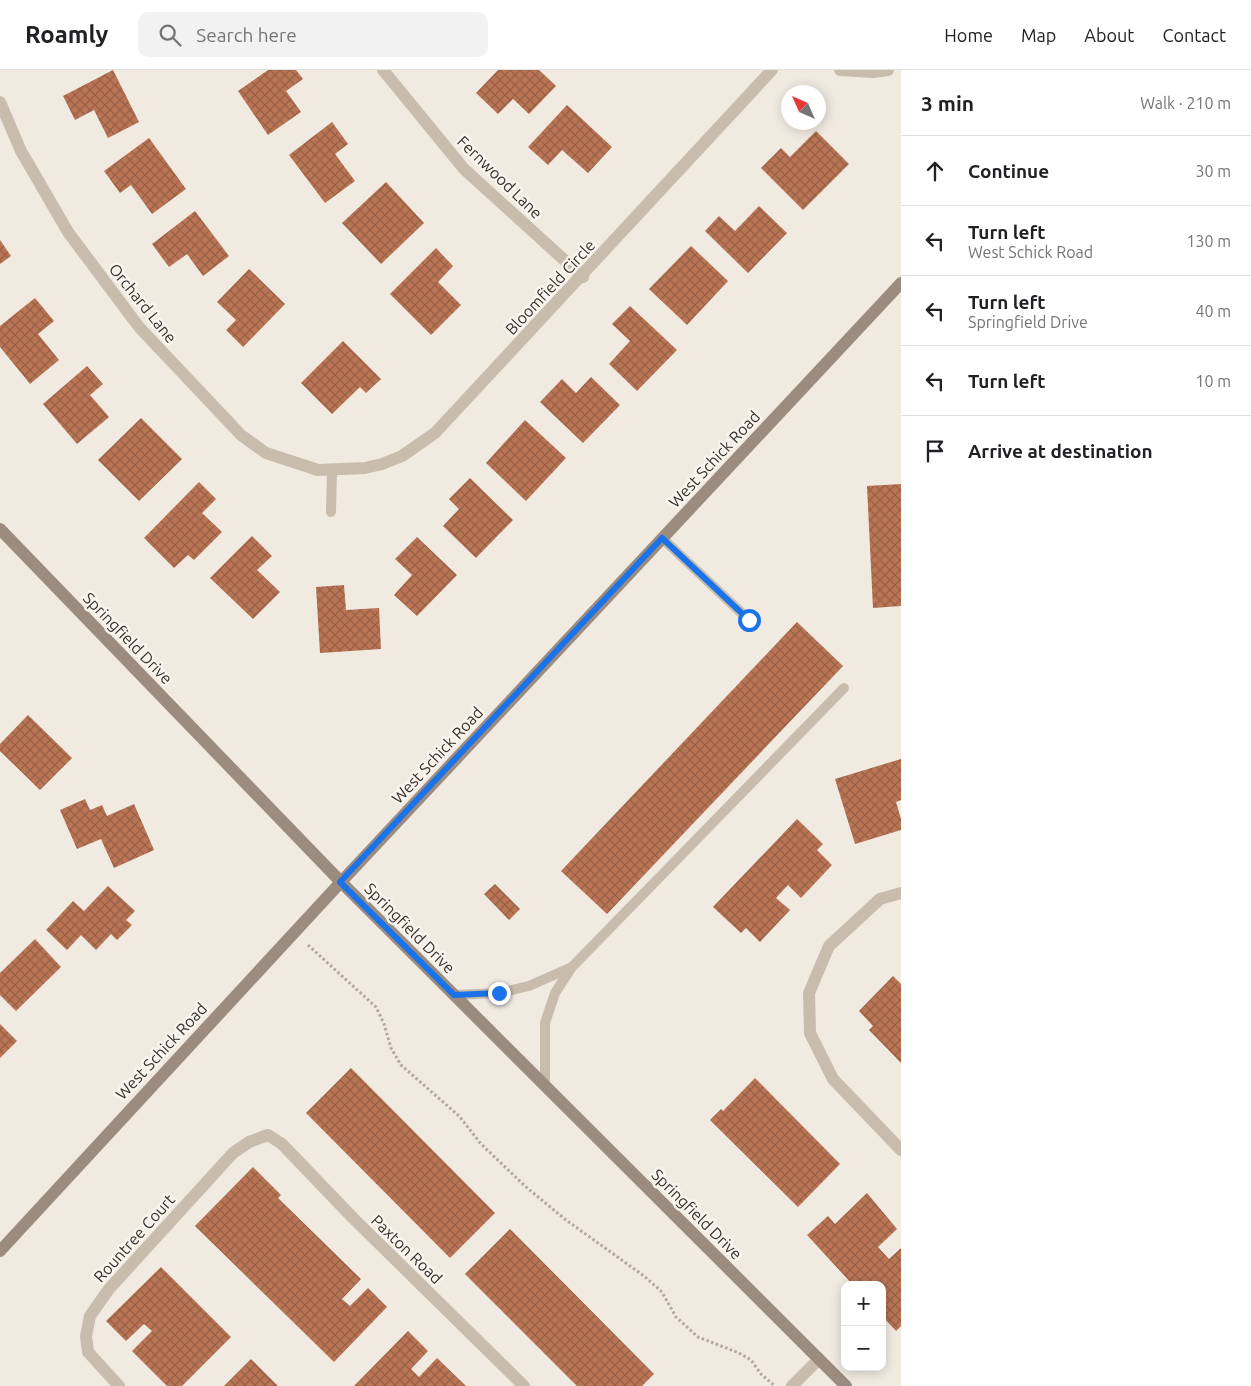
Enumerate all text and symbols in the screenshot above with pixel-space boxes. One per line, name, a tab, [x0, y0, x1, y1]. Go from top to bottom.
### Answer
search box	[138, 12, 488, 57]
text: Roamly	[25, 21, 108, 48]
icon: search	[156, 21, 184, 49]
text: Search here	[196, 24, 297, 46]
text: Home	[944, 25, 993, 45]
text: Map	[1021, 25, 1056, 45]
text: About	[1084, 25, 1134, 45]
text: Contact	[1162, 25, 1226, 45]
north arrow	[781, 85, 826, 130]
text: 3 min	[921, 91, 974, 115]
text: Walk · 210 m	[1140, 94, 1231, 112]
street label: Fernwood Lane	[454, 132, 546, 222]
icon: ahead	[921, 157, 949, 185]
text: Continue	[968, 160, 1049, 182]
text: 30 m	[1195, 162, 1231, 180]
text: Turn left	[968, 221, 1046, 243]
icon: left	[921, 227, 949, 255]
text: 130 m	[1186, 232, 1231, 250]
street label: Bloomfield Circle	[501, 236, 599, 338]
text: West Schick Road	[968, 243, 1093, 261]
street label: Orchard Lane	[106, 260, 180, 346]
text: Turn left	[968, 291, 1046, 313]
icon: left	[921, 297, 949, 325]
text: 40 m	[1195, 302, 1231, 320]
text: Springfield Drive	[968, 313, 1088, 331]
icon: left	[921, 367, 949, 395]
text: Turn left	[968, 370, 1046, 392]
text: 10 m	[1195, 372, 1231, 390]
street label: West Schick Road	[665, 407, 763, 511]
icon: arrive	[921, 437, 949, 465]
text: Arrive at destination	[968, 440, 1153, 462]
street label: Springfield Drive	[80, 589, 176, 687]
route start	[738, 609, 761, 632]
street label: West Schick Road	[388, 703, 486, 807]
street label: Springfield Drive	[361, 879, 459, 977]
route end	[488, 982, 511, 1005]
street label: West Schick Road	[112, 999, 210, 1103]
street label: Springfield Drive	[648, 1165, 746, 1263]
street label: Rountree Court	[90, 1190, 179, 1286]
street label: Paxton Road	[368, 1211, 446, 1287]
map controls	[841, 1281, 886, 1371]
button: +	[841, 1281, 886, 1326]
button: −	[841, 1326, 886, 1371]

